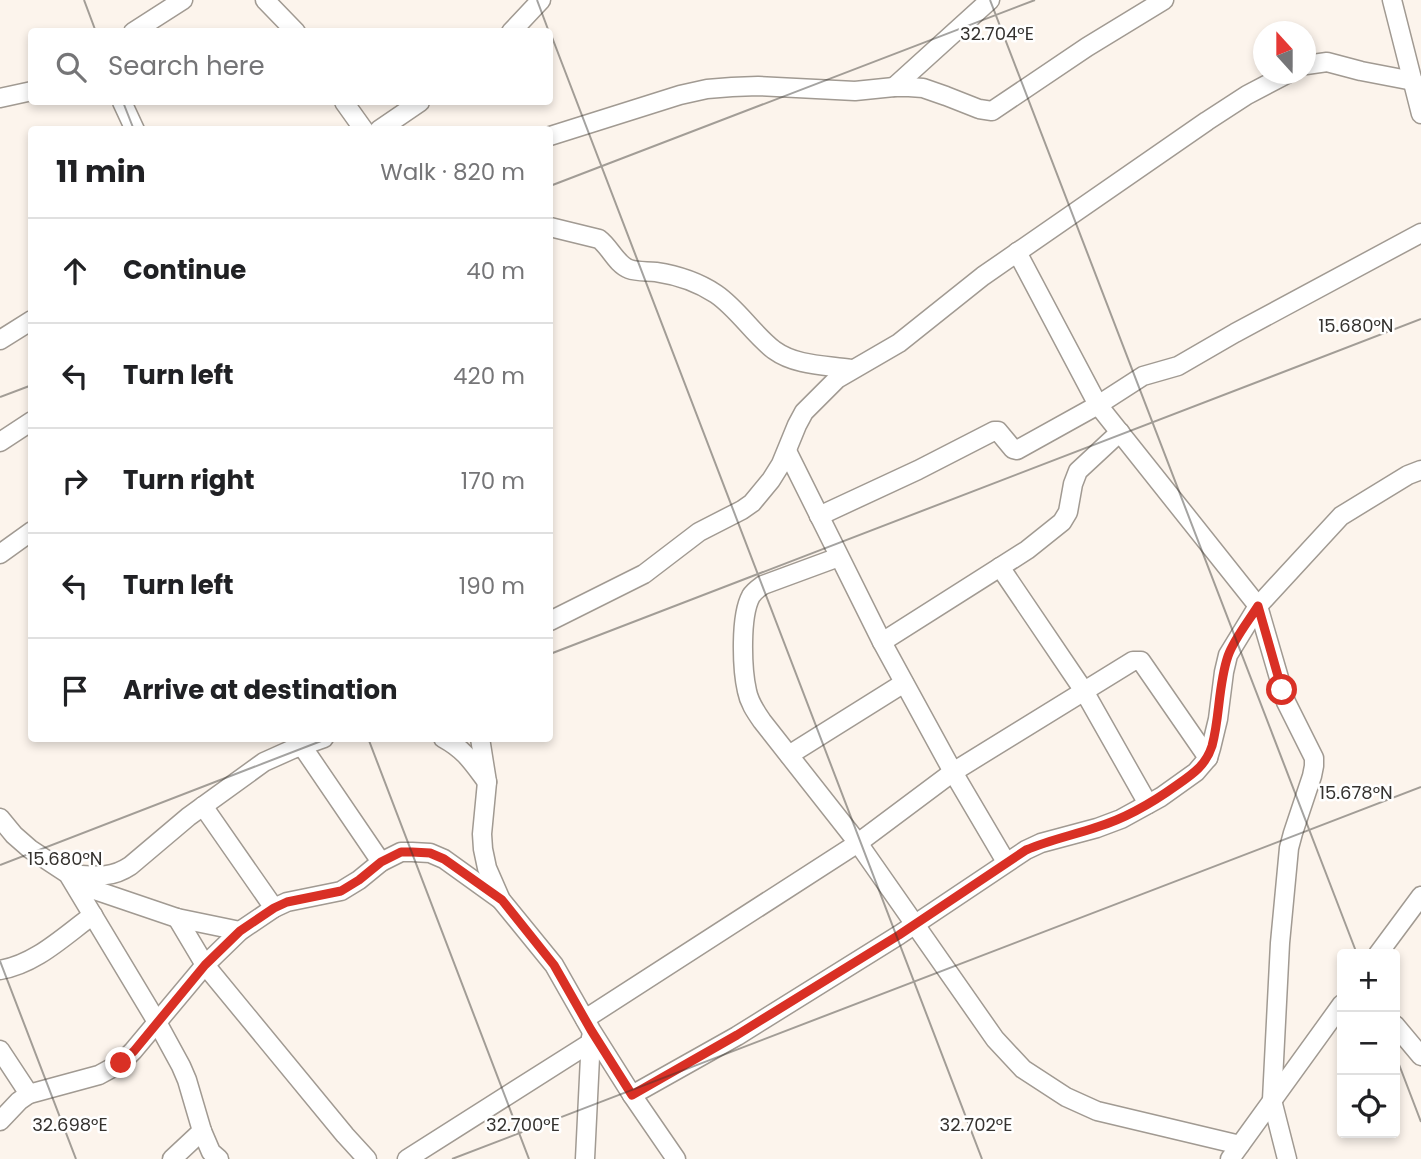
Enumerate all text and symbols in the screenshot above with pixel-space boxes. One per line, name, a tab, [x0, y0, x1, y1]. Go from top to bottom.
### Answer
text: 32.704°E	[960, 21, 1034, 46]
north arrow	[1253, 21, 1316, 84]
search box	[28, 28, 553, 105]
icon: search	[52, 48, 90, 86]
text: Search here	[108, 48, 265, 84]
text: 11 min	[56, 150, 146, 193]
text: Walk · 820 m	[380, 156, 525, 188]
icon: ahead	[56, 252, 94, 290]
text: Continue	[123, 252, 246, 288]
text: 40 m	[466, 255, 525, 287]
text: 15.680°N	[1319, 313, 1393, 338]
icon: left	[56, 357, 94, 395]
text: Turn left	[123, 357, 234, 393]
text: 420 m	[453, 360, 525, 392]
icon: right	[56, 462, 94, 500]
text: Turn right	[123, 462, 255, 498]
text: 170 m	[461, 465, 525, 497]
icon: left	[56, 567, 94, 605]
text: Turn left	[123, 567, 234, 603]
text: 190 m	[459, 570, 525, 602]
icon: arrive	[56, 672, 94, 710]
text: Arrive at destination	[123, 672, 398, 708]
route start	[1266, 674, 1297, 705]
text: 15.678°N	[1319, 780, 1393, 805]
text: 15.680°N	[28, 846, 102, 871]
map controls	[1337, 949, 1400, 1138]
button: +	[1337, 949, 1400, 1012]
button: −	[1337, 1012, 1400, 1075]
route end	[105, 1047, 136, 1078]
button: locate	[1337, 1075, 1400, 1138]
text: 32.698°E	[32, 1112, 108, 1137]
text: 32.700°E	[486, 1112, 560, 1137]
text: 32.702°E	[940, 1112, 1012, 1137]

